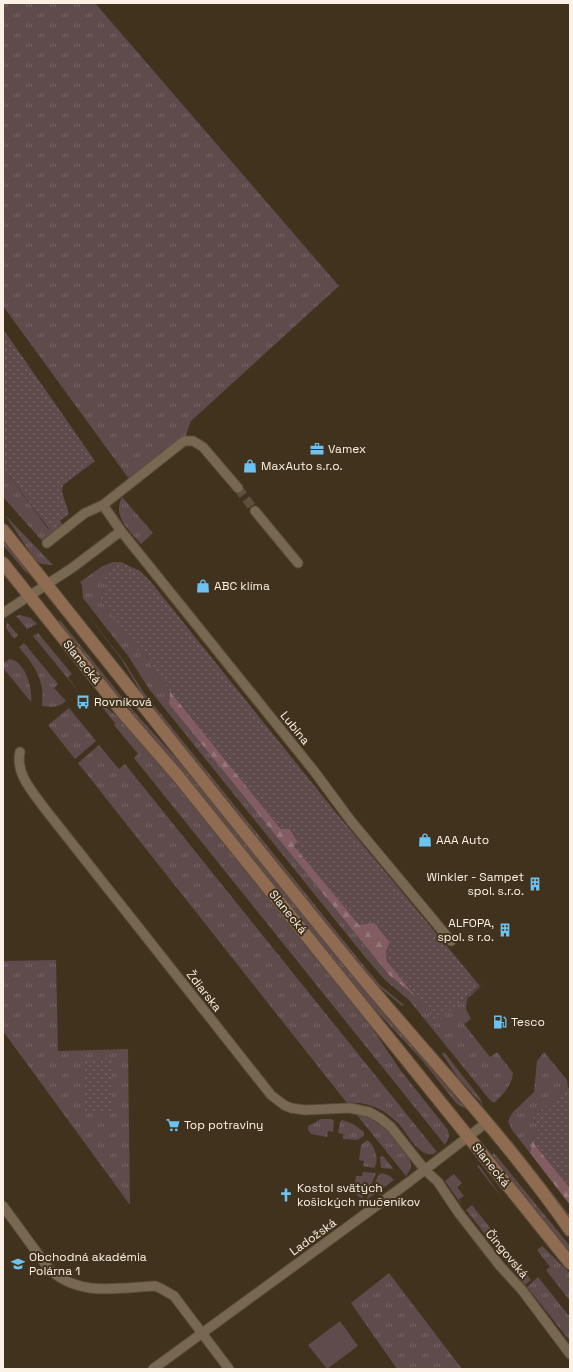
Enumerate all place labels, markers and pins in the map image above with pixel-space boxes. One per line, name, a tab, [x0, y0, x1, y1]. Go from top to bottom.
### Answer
office icon: Vamex	[309, 441, 325, 457]
place label: Vamex	[328, 441, 366, 457]
shop icon: MaxAuto s.r.o.	[242, 458, 258, 474]
place label: MaxAuto s.r.o.	[261, 458, 343, 474]
shop icon: ABC klíma	[195, 578, 211, 594]
place label: ABC klíma	[214, 578, 270, 594]
bus stop icon: Rovníková	[75, 694, 91, 710]
place label: Rovníková	[94, 694, 152, 710]
shop icon: AAA Auto	[417, 832, 433, 848]
place label: AAA Auto	[436, 832, 489, 848]
place label: Winkler - Sampet spol. s.r.o.	[427, 869, 524, 899]
building icon: Winkler - Sampet spol. s.r.o.	[527, 876, 543, 892]
place label: ALFOPA, spol. s r.o.	[437, 915, 494, 945]
building icon: ALFOPA, spol. s r.o.	[497, 922, 513, 938]
fuel station icon: Tesco	[492, 1014, 508, 1030]
place label: Tesco	[511, 1014, 545, 1030]
supermarket icon: Top potraviny	[165, 1117, 181, 1133]
place label: Top potraviny	[184, 1117, 263, 1133]
place label: Kostol svätých košických mučeníkov	[297, 1180, 421, 1210]
church icon: Kostol svätých košických mučeníkov	[278, 1187, 294, 1203]
place label: Obchodná akadémia Polárna 1	[29, 1249, 147, 1279]
school or university icon: Obchodná akadémia Polárna 1	[10, 1256, 26, 1272]

